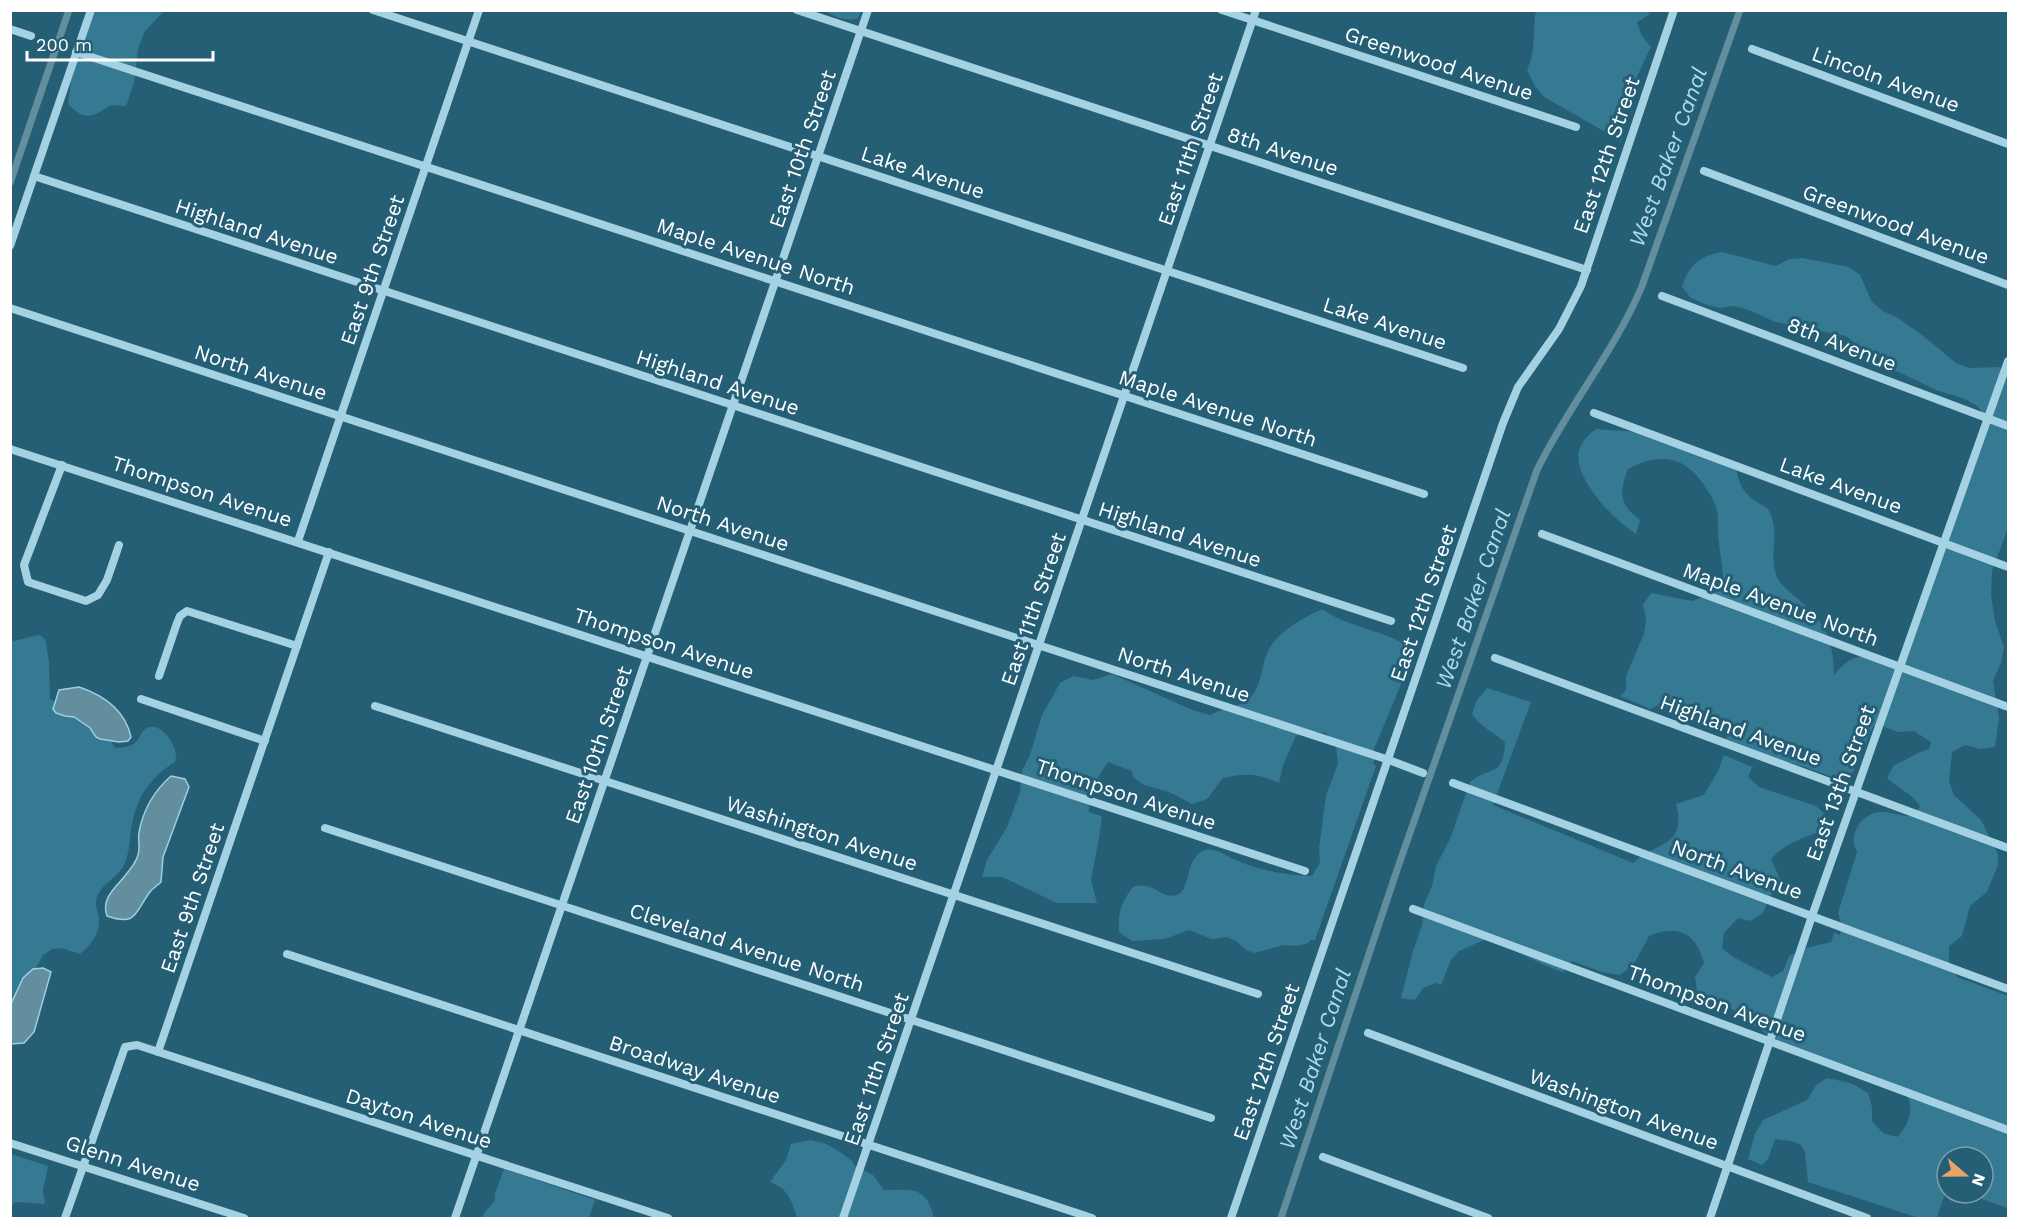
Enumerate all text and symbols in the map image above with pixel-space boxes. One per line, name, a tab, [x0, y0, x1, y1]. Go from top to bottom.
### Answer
street label: Greenwood Avenue	[1342, 21, 1536, 105]
scale bar	[27, 24, 213, 62]
text: 200 m	[36, 34, 92, 55]
street label: Lincoln Avenue	[1809, 41, 1963, 117]
water label: West Baker Canal	[1624, 64, 1712, 250]
street label: East 10th Street	[763, 67, 841, 231]
street label: East 11th Street	[1152, 69, 1228, 229]
street label: East 12th Street	[1567, 73, 1645, 237]
street label: 8th Avenue	[1224, 121, 1342, 181]
street label: Lake Avenue	[858, 140, 988, 204]
street label: Greenwood Avenue	[1799, 179, 1993, 269]
street label: East 9th Street	[335, 191, 410, 348]
street label: Highland Avenue	[172, 193, 342, 269]
street label: Maple Avenue North	[654, 212, 858, 300]
street label: Lake Avenue	[1320, 291, 1450, 355]
street label: 8th Avenue	[1784, 312, 1900, 376]
street label: North Avenue	[191, 339, 331, 405]
street label: Highland Avenue	[633, 344, 803, 420]
street label: Maple Avenue North	[1116, 364, 1320, 452]
street label: Thompson Avenue	[109, 450, 295, 532]
street label: Lake Avenue	[1776, 451, 1906, 519]
street label: North Avenue	[653, 490, 793, 556]
street label: Highland Avenue	[1095, 496, 1265, 572]
water label: West Baker Canal	[1430, 505, 1516, 692]
street label: East 12th Street	[1384, 521, 1462, 685]
street label: East 11th Street	[995, 529, 1071, 689]
street label: Maple Avenue North	[1680, 557, 1882, 651]
street label: Thompson Avenue	[571, 602, 757, 684]
street label: North Avenue	[1114, 641, 1254, 707]
street label: East 10th Street	[559, 663, 637, 827]
street label: Highland Avenue	[1657, 689, 1825, 771]
street label: East 13th Street	[1800, 701, 1880, 865]
street label: Thompson Avenue	[1033, 753, 1219, 835]
street label: Washington Avenue	[723, 790, 921, 876]
street label: East 9th Street	[155, 819, 230, 976]
street label: North Avenue	[1668, 834, 1806, 904]
street label: Cleveland Avenue North	[626, 897, 868, 997]
street label: Thompson Avenue	[1624, 959, 1810, 1047]
water label: West Baker Canal	[1274, 965, 1356, 1153]
street label: East 12th Street	[1227, 980, 1305, 1144]
street label: East 11th Street	[838, 989, 914, 1149]
street label: Broadway Avenue	[606, 1029, 784, 1109]
street label: Washington Avenue	[1526, 1063, 1722, 1155]
street label: Dayton Avenue	[343, 1083, 495, 1153]
street label: Glenn Avenue	[62, 1129, 204, 1197]
north arrow	[1935, 1145, 1995, 1205]
text: N	[1968, 1171, 1990, 1189]

